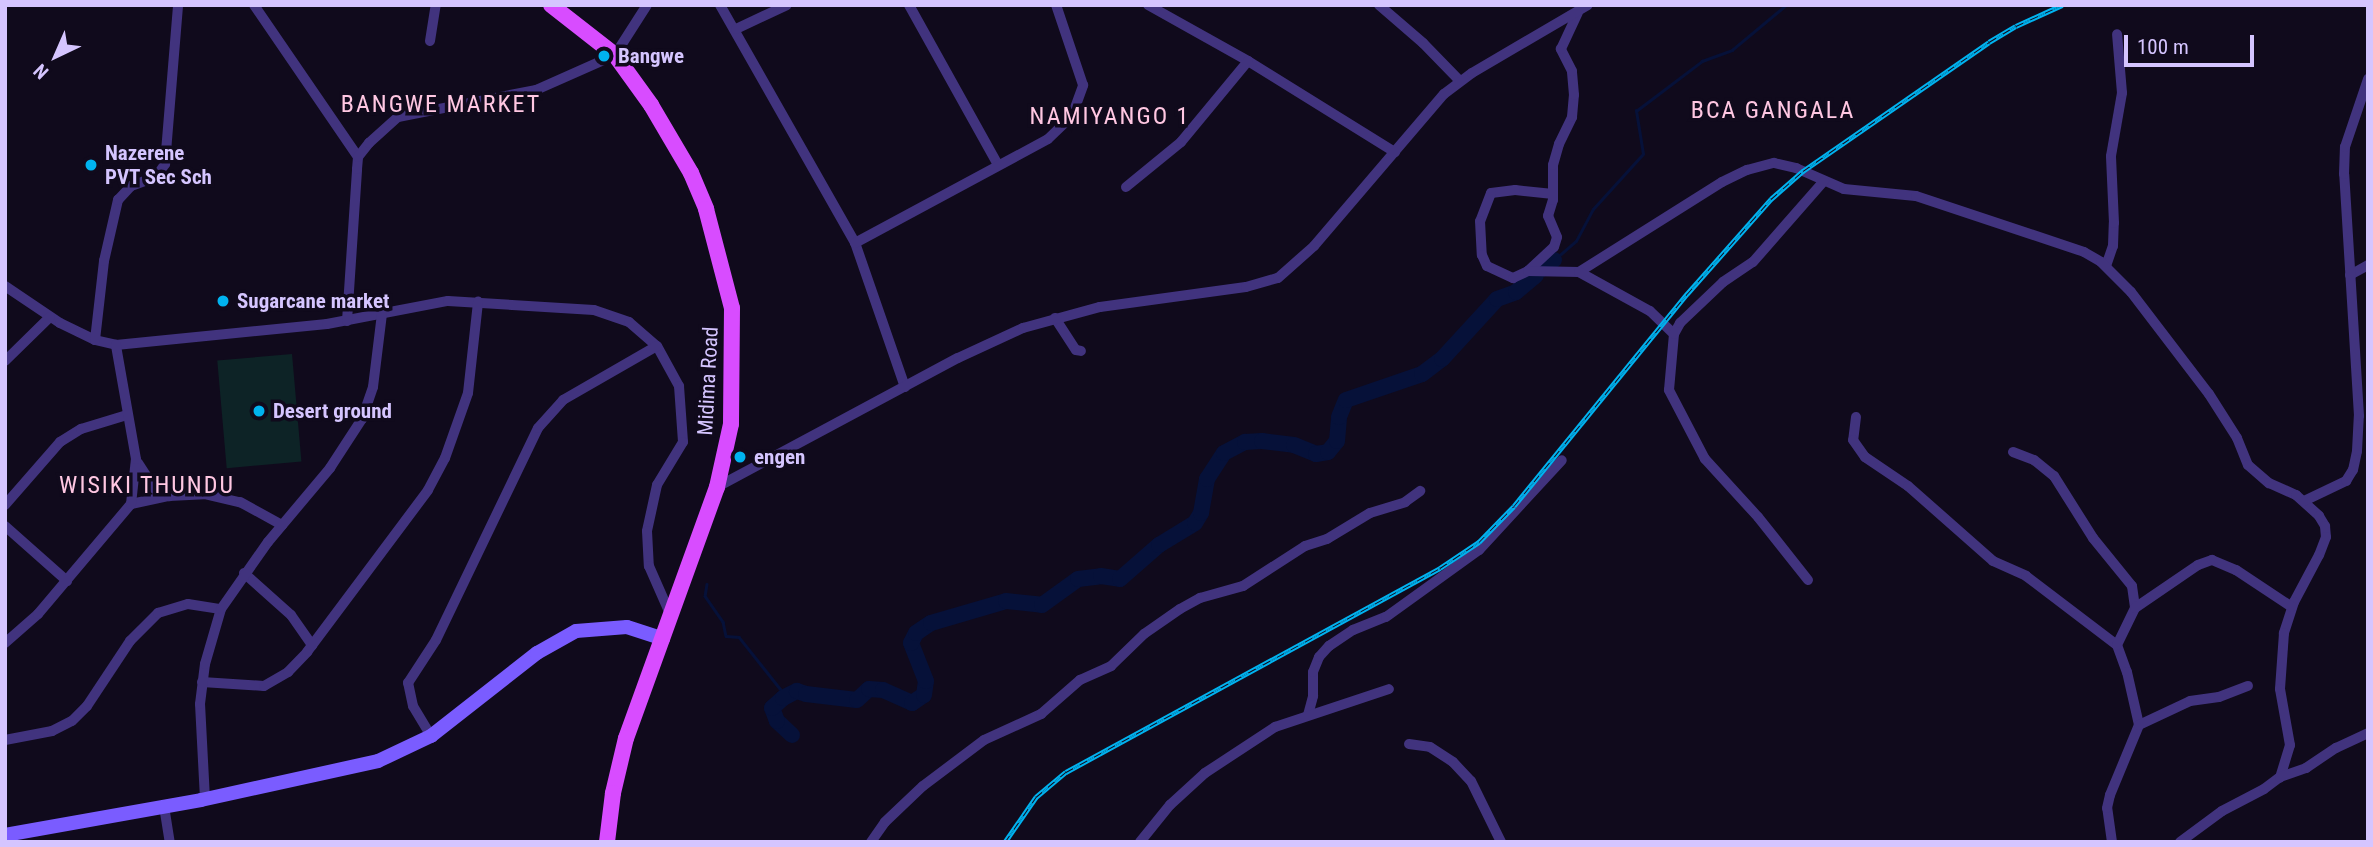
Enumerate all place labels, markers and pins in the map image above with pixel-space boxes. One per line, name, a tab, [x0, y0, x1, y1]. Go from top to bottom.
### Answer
place label: Bangwe	[618, 43, 684, 69]
marker: Bangwe	[596, 48, 612, 64]
place label: Nazerene PVT Sec Sch	[105, 140, 213, 190]
marker: Nazerene PVT Sec Sch	[83, 157, 99, 173]
place label: Sugarcane market	[237, 288, 389, 314]
marker: Sugarcane market	[215, 293, 231, 309]
place label: Desert ground	[273, 398, 392, 424]
marker: Desert ground	[251, 403, 267, 419]
place label: engen	[754, 444, 805, 470]
marker: engen	[732, 449, 748, 465]

